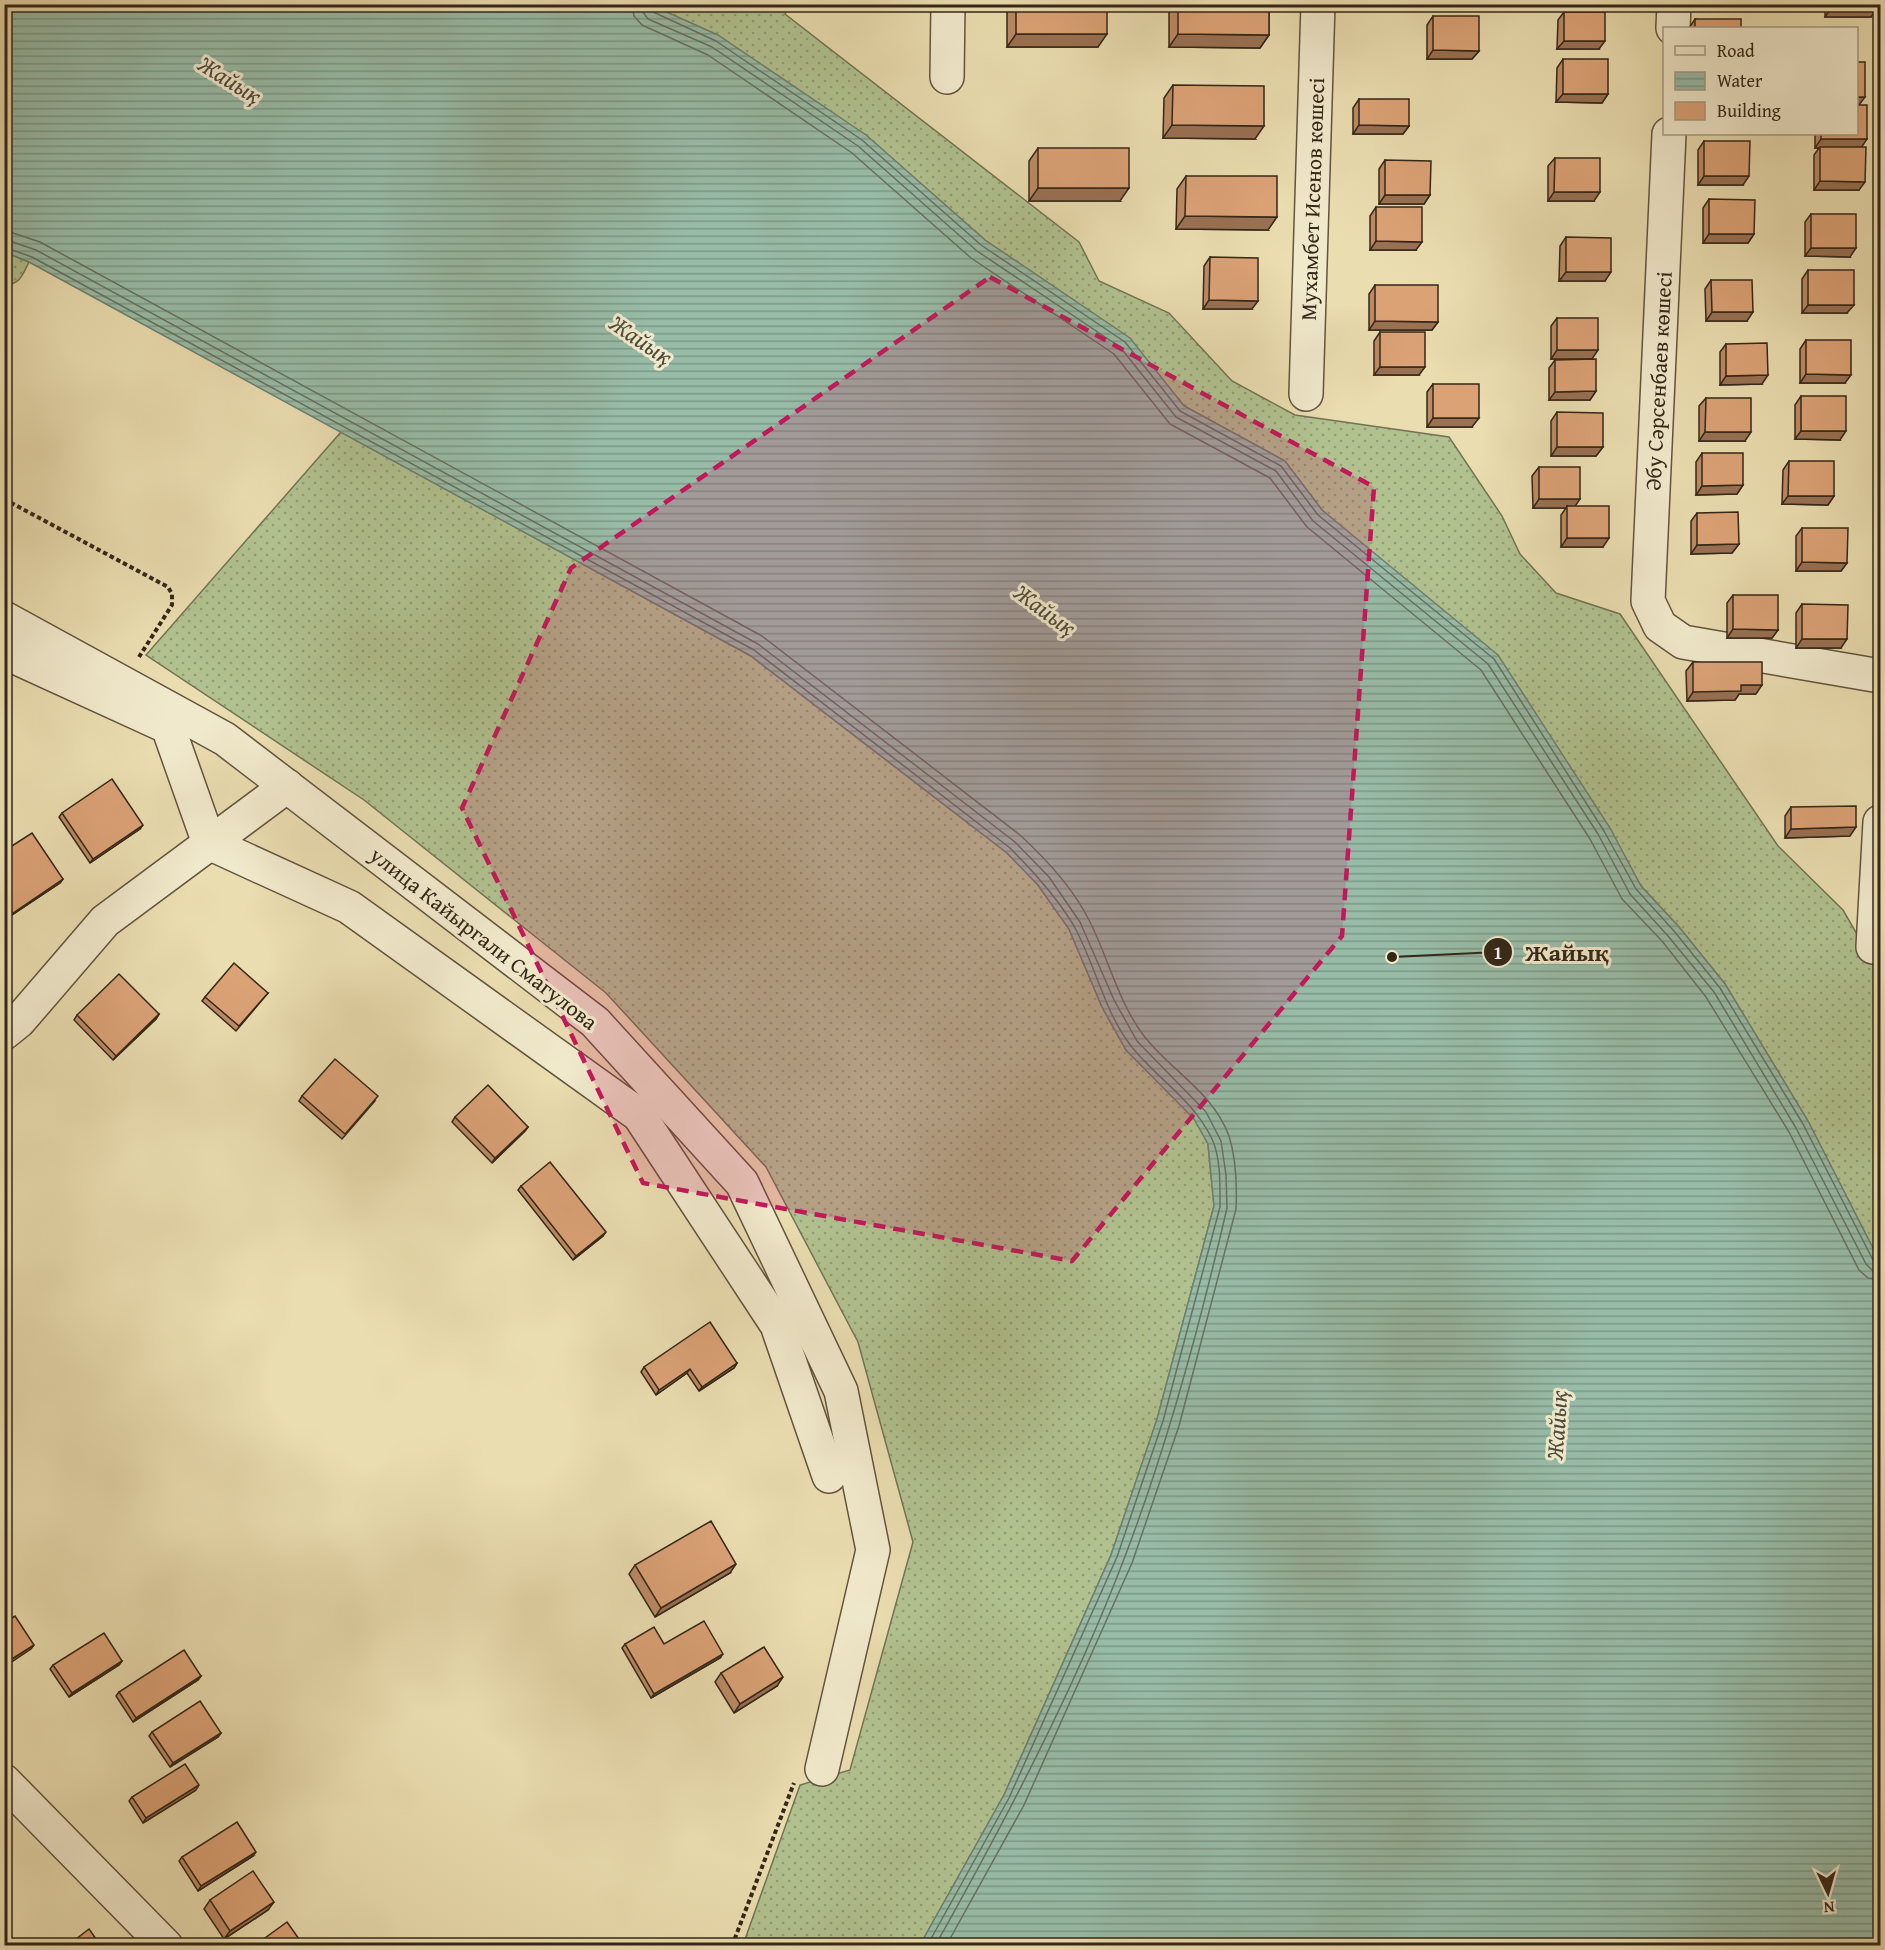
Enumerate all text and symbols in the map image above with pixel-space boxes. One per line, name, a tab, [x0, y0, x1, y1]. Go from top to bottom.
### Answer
legend	[1663, 27, 1858, 135]
text: Road	[1717, 37, 1755, 64]
water label: Жайық	[191, 46, 269, 113]
text: Water	[1717, 67, 1763, 94]
street label: Мухамбет Исенов көшесі	[1292, 77, 1332, 321]
text: Building	[1717, 97, 1781, 124]
street label: Әбу Сәрсенбаев көшесі	[1636, 270, 1680, 492]
water label: Жайық	[602, 305, 680, 374]
water label: Жайық	[1006, 574, 1084, 644]
street label: улица Кайыргали Смагулова	[362, 838, 605, 1038]
callout: Жайық	[1483, 931, 1621, 973]
text: Жайық	[1524, 935, 1610, 970]
text: 1	[1493, 939, 1503, 966]
water label: Жайық	[1537, 1389, 1576, 1462]
north arrow	[1798, 1863, 1858, 1923]
text: N	[1823, 1896, 1836, 1920]

